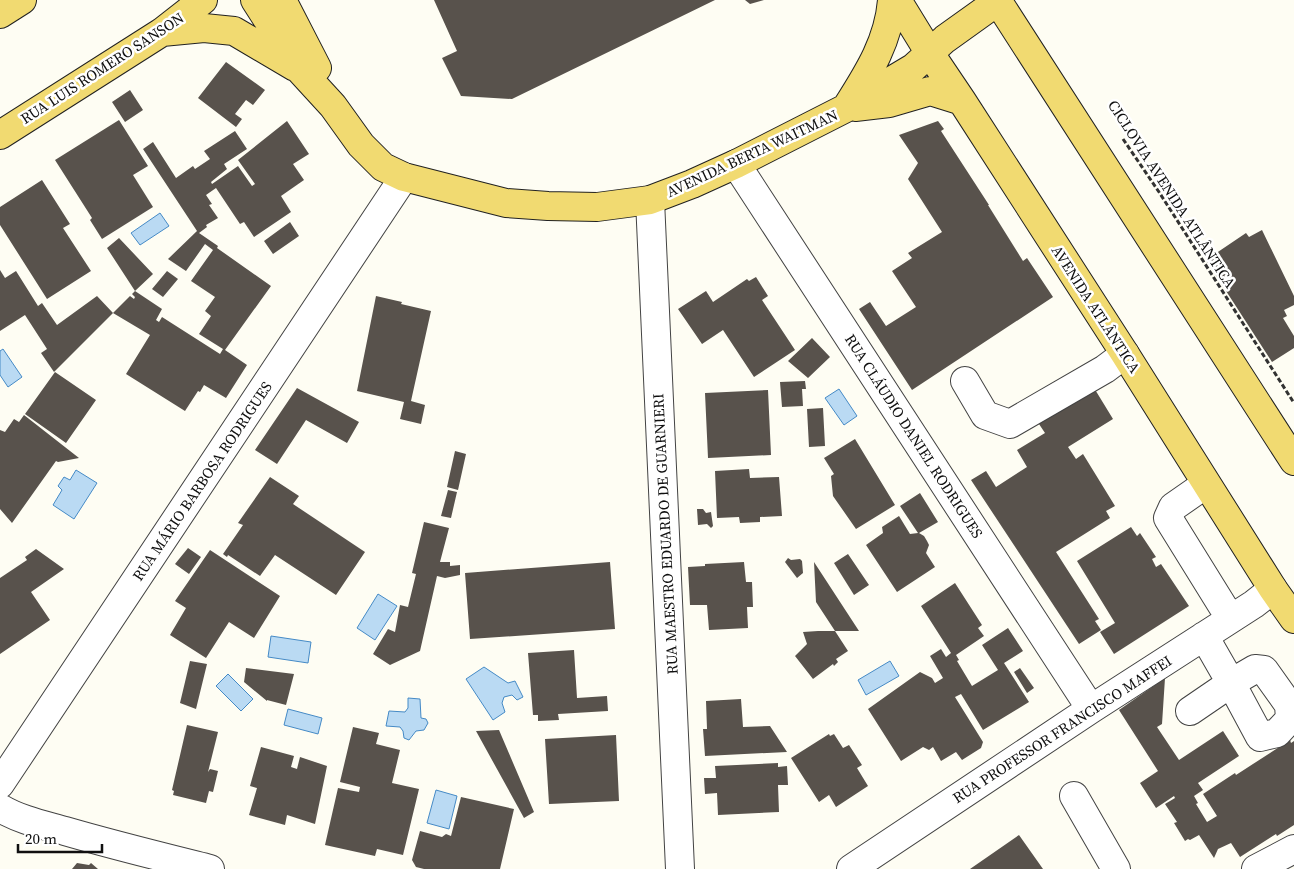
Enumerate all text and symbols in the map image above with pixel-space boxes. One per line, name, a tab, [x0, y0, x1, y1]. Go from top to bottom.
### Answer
street label: RUA LUIS ROMERO SANSON	[16, 7, 188, 129]
street label: CICLOVIA AVENIDA ATLÂNTICA	[1103, 96, 1241, 292]
street label: AVENIDA BERTA WAITMAN	[663, 104, 841, 202]
street label: AVENIDA ATLÂNTICA	[1047, 241, 1145, 377]
street label: RUA CLÁUDIO DANIEL RODRIGUES	[840, 330, 988, 542]
street label: RUA MÁRIO BARBOSA RODRIGUES	[127, 377, 277, 585]
street label: RUA MAESTRO EDUARDO DE GUARNIERI	[647, 393, 683, 675]
street label: RUA PROFESSOR FRANCISCO MAFFEI	[948, 650, 1176, 808]
scale bar	[18, 822, 101, 854]
text: 20 m	[25, 828, 57, 849]

